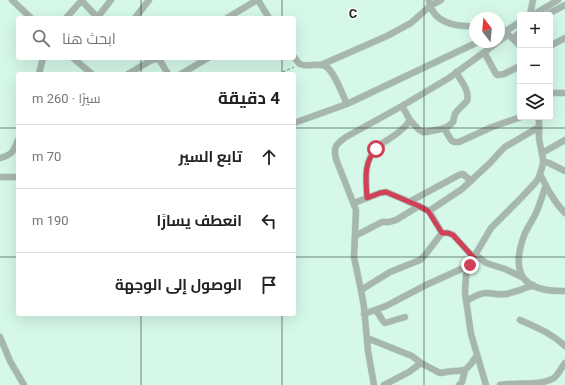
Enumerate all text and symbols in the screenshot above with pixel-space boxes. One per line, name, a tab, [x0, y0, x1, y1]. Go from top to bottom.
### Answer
text: C	[349, 6, 358, 21]
north arrow	[469, 12, 505, 48]
map controls	[517, 12, 553, 120]
button: +	[517, 12, 553, 48]
search box	[16, 16, 296, 60]
icon: search	[30, 27, 52, 49]
text: ابحث هنا	[62, 30, 116, 48]
button: −	[517, 48, 553, 84]
button: layers	[517, 84, 553, 120]
text: 4 دقيقة	[218, 88, 280, 108]
text: سيرًا · 260 m	[32, 91, 100, 106]
route start	[367, 140, 385, 158]
icon: ahead	[258, 146, 280, 168]
text: تابع السير	[179, 148, 242, 166]
text: 70 m	[32, 149, 61, 164]
icon: left	[258, 210, 280, 232]
text: انعطف يسارًا	[156, 212, 242, 230]
text: 190 m	[32, 213, 69, 228]
route end	[461, 256, 479, 274]
icon: arrive	[258, 274, 280, 296]
text: الوصول إلى الوجهة	[115, 276, 242, 294]

